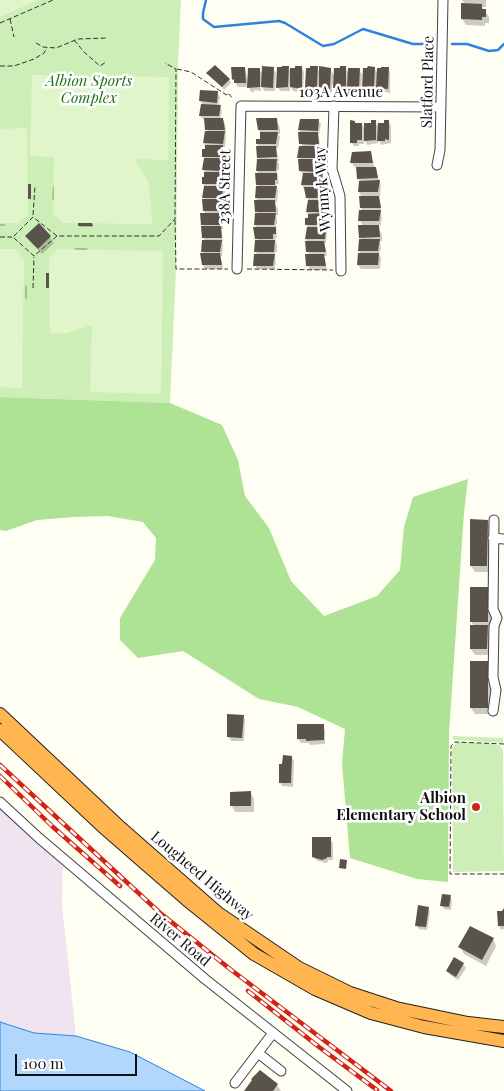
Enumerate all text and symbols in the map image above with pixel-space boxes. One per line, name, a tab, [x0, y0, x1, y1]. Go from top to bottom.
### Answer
street label: Slatford Place	[418, 36, 438, 128]
park label: Albion Sports Complex	[46, 72, 132, 107]
street label: 103A Avenue	[299, 83, 383, 101]
street label: Wynnyk Way	[311, 146, 335, 232]
street label: 238A Street	[215, 149, 235, 225]
place label: Albion Elementary School	[336, 789, 466, 824]
marker: Albion Elementary School	[470, 801, 482, 813]
street label: Lougheed Highway	[147, 828, 257, 924]
street label: River Road	[146, 910, 214, 970]
scale bar	[18, 1044, 140, 1076]
text: 100 m	[23, 1053, 64, 1073]

